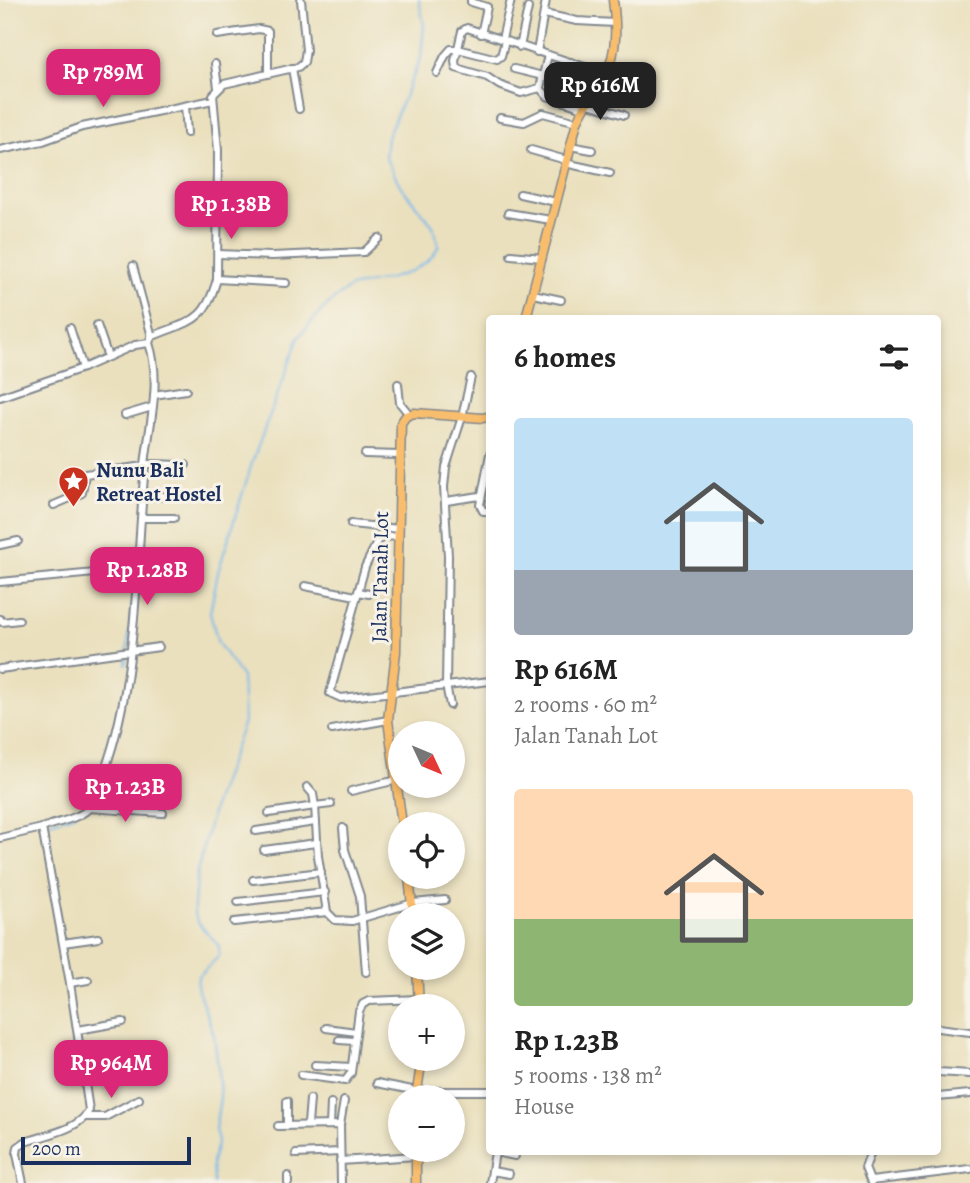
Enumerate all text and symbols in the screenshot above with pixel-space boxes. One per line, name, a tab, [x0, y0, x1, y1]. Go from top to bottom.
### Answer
pin: Rp 789M	[38, 50, 168, 109]
text: Rp 789M	[62, 56, 144, 87]
pin: Rp 616M	[535, 62, 665, 122]
text: Rp 616M	[560, 69, 640, 100]
pin: Rp 1.38B	[159, 182, 303, 241]
text: Rp 1.38B	[191, 188, 271, 219]
text: 6 homes	[514, 337, 616, 377]
icon: filters	[875, 338, 913, 376]
place label: Nunu Bali Retreat Hostel	[96, 456, 222, 508]
icon: home	[651, 464, 777, 590]
place icon: Nunu Bali Retreat Hostel	[56, 465, 90, 509]
street label: Jalan Tanah Lot	[365, 511, 395, 643]
pin: Rp 1.28B	[75, 548, 219, 607]
text: Rp 1.28B	[106, 554, 188, 585]
text: Rp 616M	[514, 649, 618, 689]
text: 2 rooms · 60 m²	[514, 689, 657, 720]
text: Jalan Tanah Lot	[514, 720, 658, 751]
north arrow	[388, 721, 466, 798]
map controls	[388, 721, 465, 1162]
pin: Rp 1.23B	[53, 764, 197, 824]
text: Rp 1.23B	[85, 771, 165, 802]
button: locate	[388, 812, 465, 889]
icon: home	[651, 835, 777, 961]
button: layers	[388, 903, 465, 980]
button: +	[388, 994, 465, 1071]
text: Rp 1.23B	[514, 1020, 619, 1060]
pin: Rp 964M	[46, 1040, 176, 1100]
text: Rp 964M	[70, 1047, 152, 1078]
text: 5 rooms · 138 m²	[514, 1060, 662, 1091]
button: −	[388, 1085, 465, 1162]
text: House	[514, 1091, 574, 1122]
scale bar	[21, 1134, 191, 1166]
text: 200 m	[32, 1136, 81, 1162]

